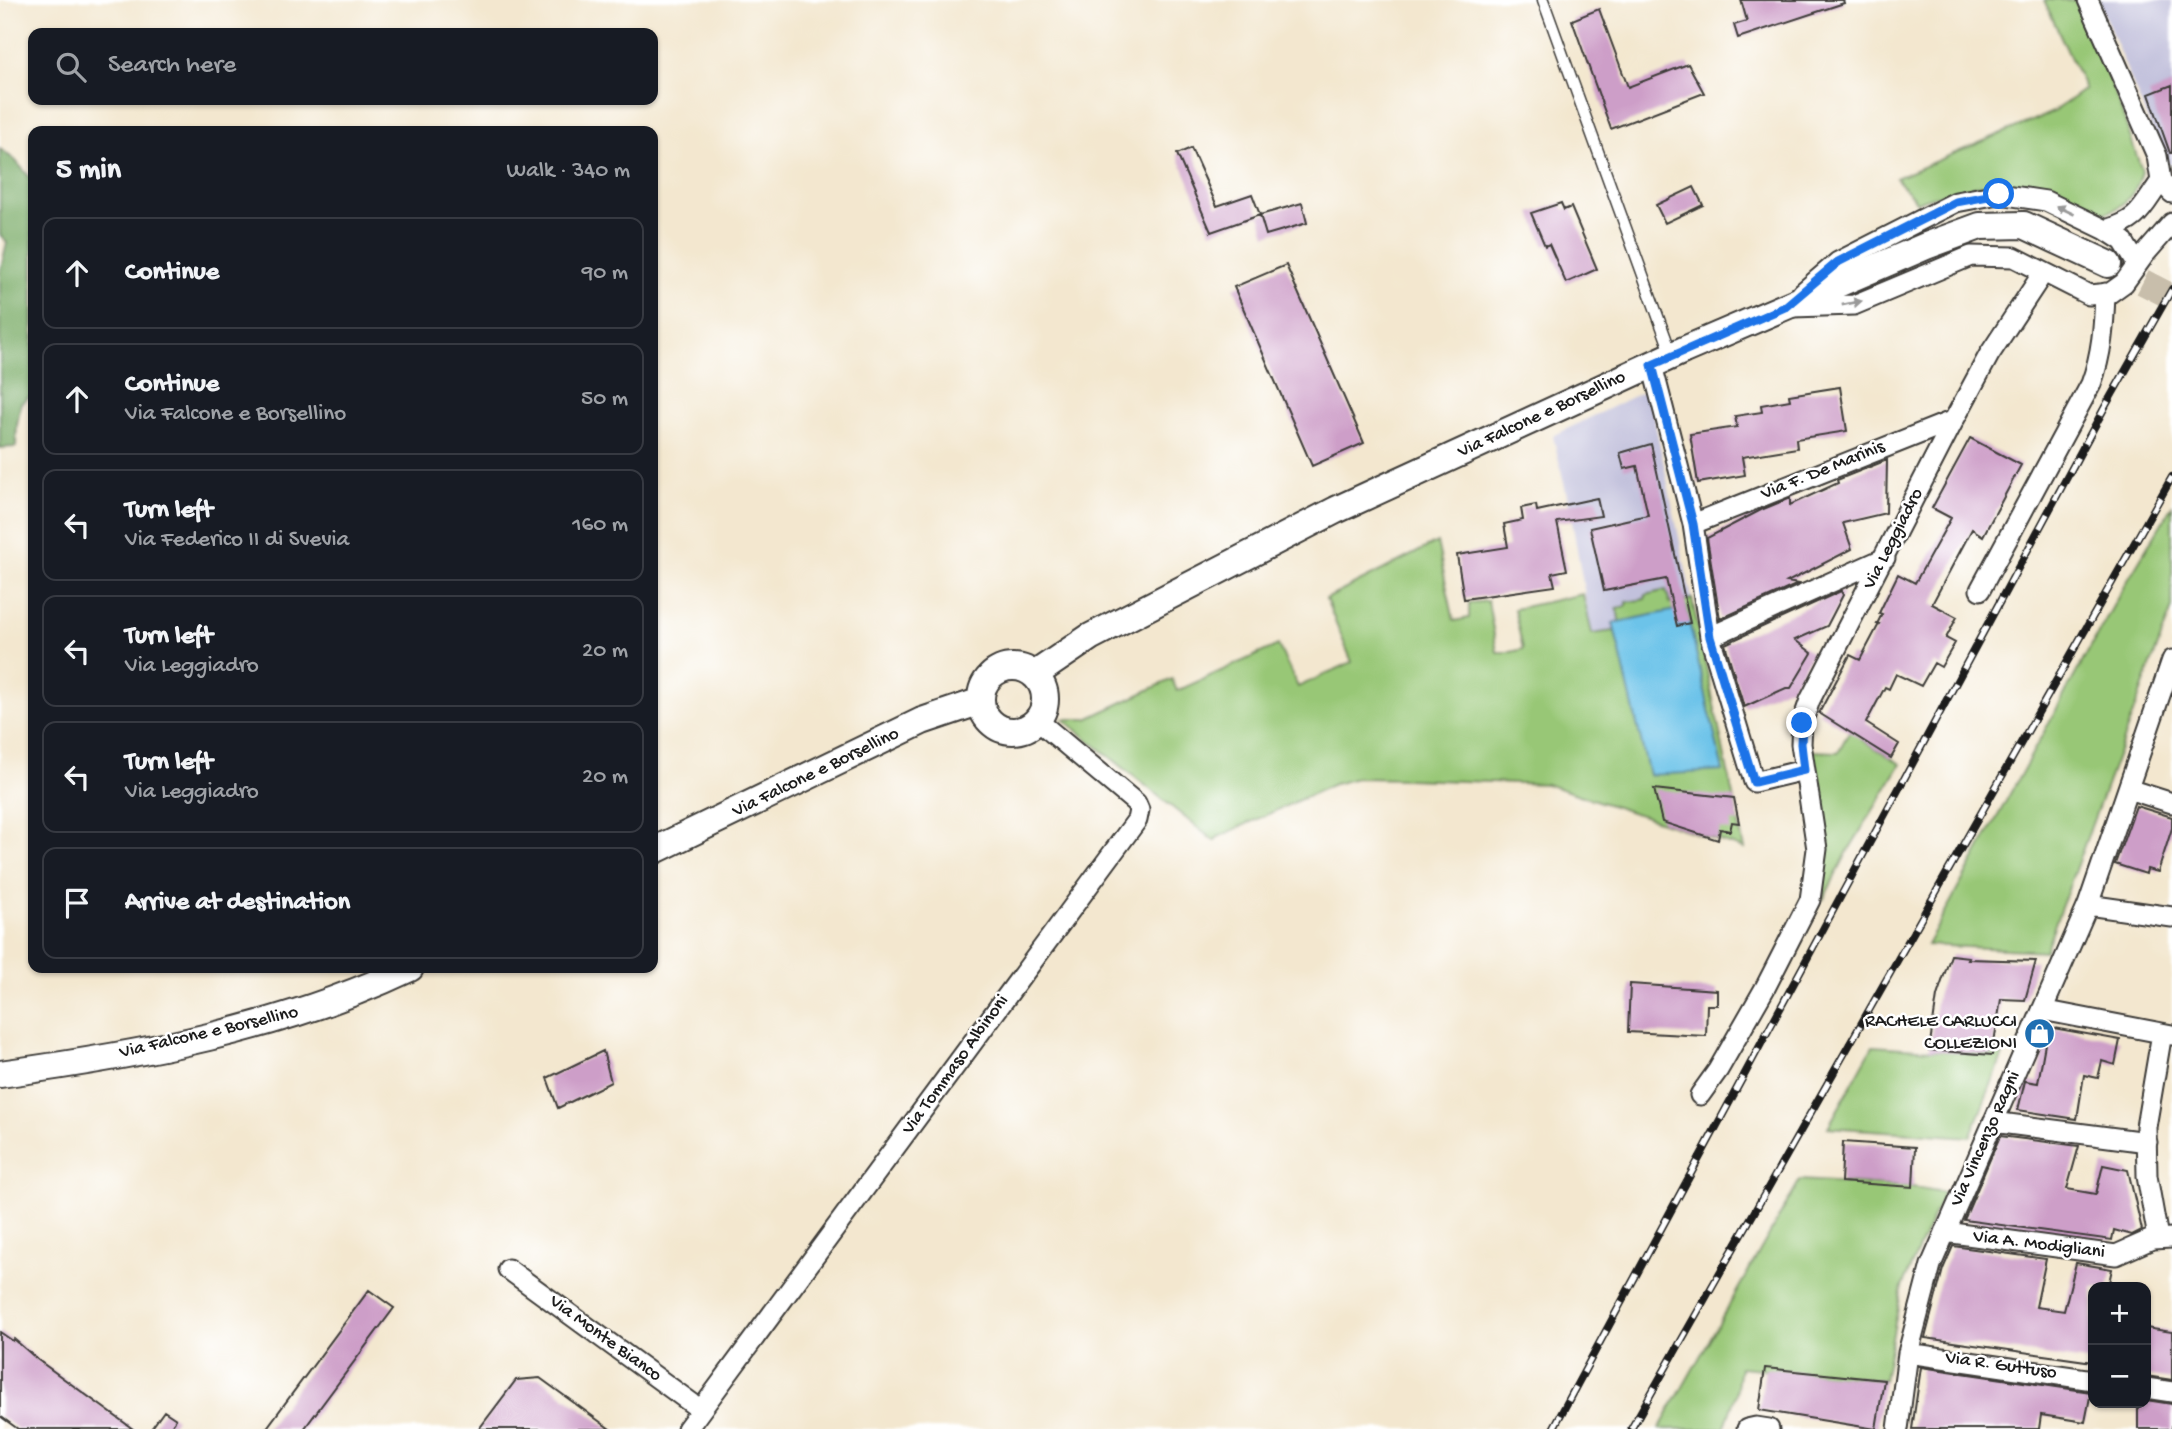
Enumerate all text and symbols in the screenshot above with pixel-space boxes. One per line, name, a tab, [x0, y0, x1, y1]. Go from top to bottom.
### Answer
search box	[28, 28, 658, 105]
icon: search	[52, 48, 90, 86]
text: Search here	[108, 51, 236, 82]
text: 5 min	[56, 154, 121, 189]
text: Walk · 340 m	[507, 158, 630, 185]
route start	[1983, 178, 2014, 209]
one-way arrow	[2055, 205, 2075, 216]
icon: ahead	[58, 254, 96, 292]
text: Continue	[125, 258, 219, 289]
text: 90 m	[582, 260, 628, 287]
one-way arrow	[1842, 298, 1864, 309]
street label: Via Falcone e Borsellino	[1453, 366, 1630, 464]
text: Continue	[125, 370, 219, 401]
icon: ahead	[58, 380, 96, 418]
text: 50 m	[581, 386, 628, 413]
text: Via Falcone e Borsellino	[125, 401, 346, 428]
street label: Via F. De Marinis	[1757, 435, 1889, 507]
street label: Via Leggiadro	[1858, 484, 1929, 594]
text: Turn left	[125, 496, 213, 527]
icon: left	[58, 506, 96, 544]
text: 160 m	[572, 512, 628, 539]
text: Via Federico II di Svevia	[125, 527, 349, 554]
text: Turn left	[125, 622, 213, 653]
icon: left	[58, 632, 96, 670]
text: 20 m	[582, 638, 628, 665]
text: Via Leggiadro	[125, 653, 259, 680]
route end	[1786, 707, 1817, 738]
street label: Via Falcone e Borsellino	[728, 723, 903, 824]
text: Turn left	[125, 748, 213, 779]
icon: left	[58, 758, 96, 796]
text: 20 m	[582, 764, 628, 791]
text: Via Leggiadro	[125, 779, 259, 806]
icon: arrive	[58, 884, 96, 922]
text: Arrive at destination	[125, 888, 350, 919]
street label: Via Tommaso Albinoni	[897, 991, 1014, 1140]
street label: Via Falcone e Borsellino	[116, 1001, 301, 1065]
place label: RACHELE CARLUCCI COLLEZIONI	[1865, 1011, 2017, 1056]
shop icon: RACHELE CARLUCCI COLLEZIONI	[2023, 1016, 2057, 1050]
street label: Via Vincenzo Ragni	[1945, 1068, 2026, 1211]
street label: Via A. Modigliani	[1971, 1225, 2106, 1264]
map controls	[2088, 1282, 2151, 1408]
button: +	[2088, 1282, 2151, 1345]
street label: Via Monte Bianco	[543, 1290, 666, 1388]
button: −	[2088, 1345, 2151, 1408]
street label: Via R. Guttuso	[1943, 1347, 2058, 1385]

